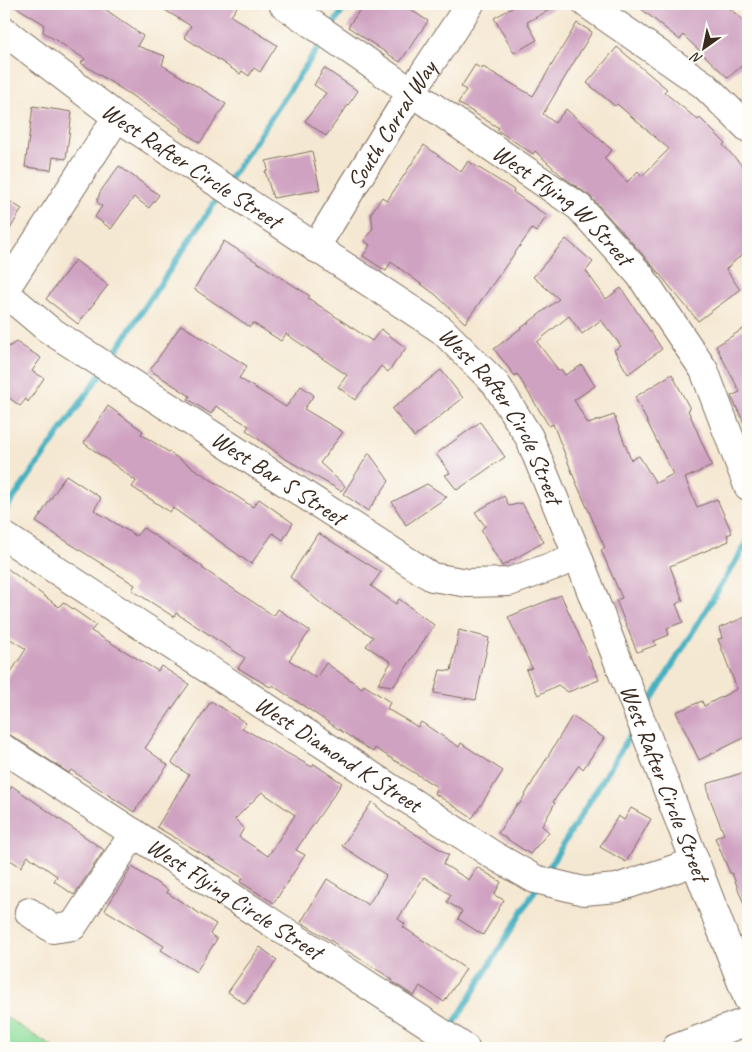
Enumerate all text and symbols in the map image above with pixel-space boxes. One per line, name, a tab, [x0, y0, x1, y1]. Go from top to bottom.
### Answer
north arrow	[680, 22, 730, 72]
text: N	[687, 48, 705, 68]
street label: South Corral Way	[340, 53, 444, 195]
street label: West Rafter Circle Street	[96, 96, 289, 237]
street label: West Flying W Street	[487, 137, 641, 274]
street label: West Rafter Circle Street	[432, 320, 571, 511]
street label: West Bar S Street	[206, 424, 354, 534]
street label: West Rafter Circle Street	[613, 680, 717, 888]
street label: West Diamond K Street	[249, 689, 429, 820]
street label: West Flying Circle Street	[141, 831, 331, 968]

